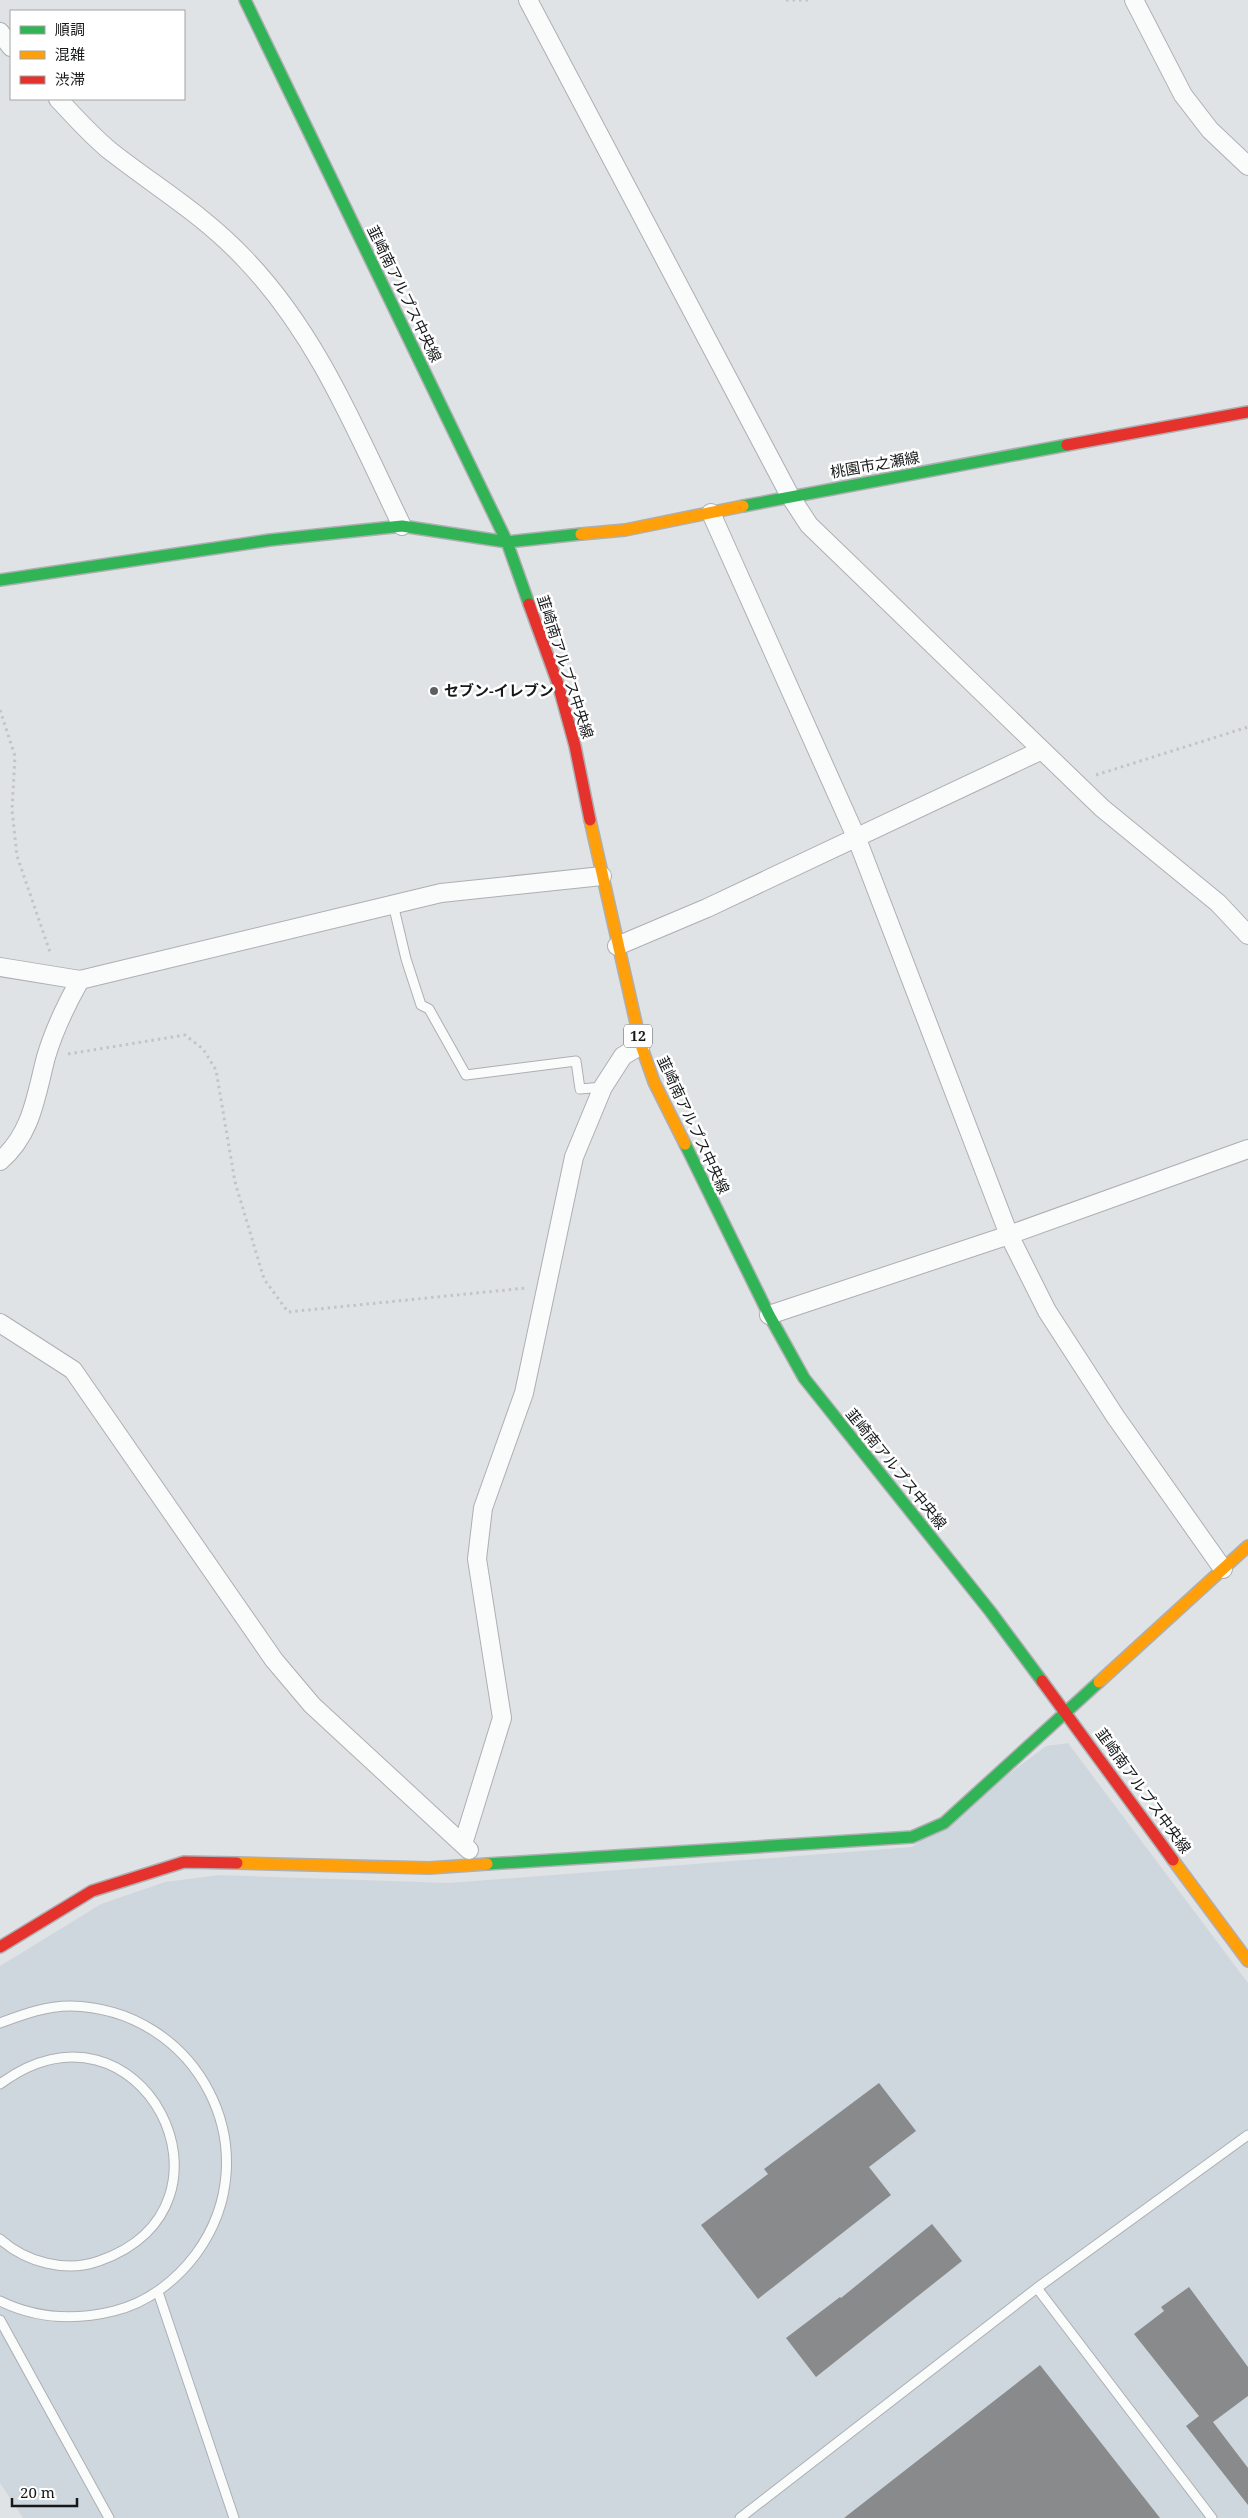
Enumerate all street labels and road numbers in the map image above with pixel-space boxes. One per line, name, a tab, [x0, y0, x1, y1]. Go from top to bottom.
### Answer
street label: 韮崎南アルプス中央線	[363, 222, 447, 365]
street label: 桃園市之瀬線	[829, 446, 921, 482]
street label: 韮崎南アルプス中央線	[533, 592, 599, 741]
road number: 12	[624, 1024, 652, 1048]
street label: 韮崎南アルプス中央線	[653, 1052, 735, 1197]
street label: 韮崎南アルプス中央線	[842, 1404, 952, 1533]
street label: 韮崎南アルプス中央線	[1092, 1724, 1196, 1857]

